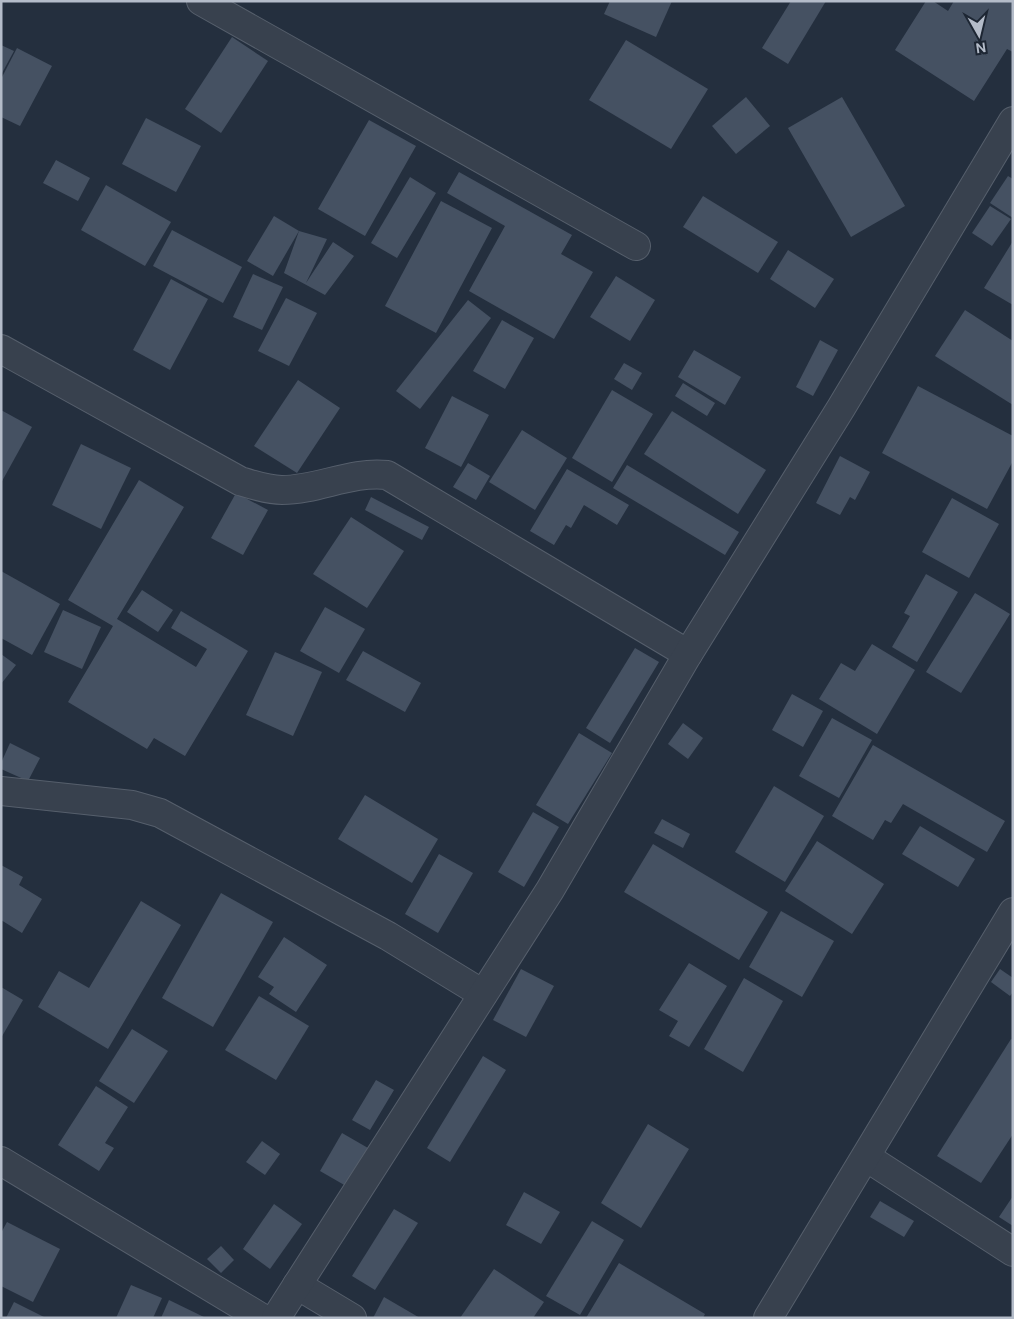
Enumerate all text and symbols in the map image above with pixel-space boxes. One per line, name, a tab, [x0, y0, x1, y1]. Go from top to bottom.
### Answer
north arrow	[954, 10, 1004, 60]
text: N	[974, 38, 987, 57]

